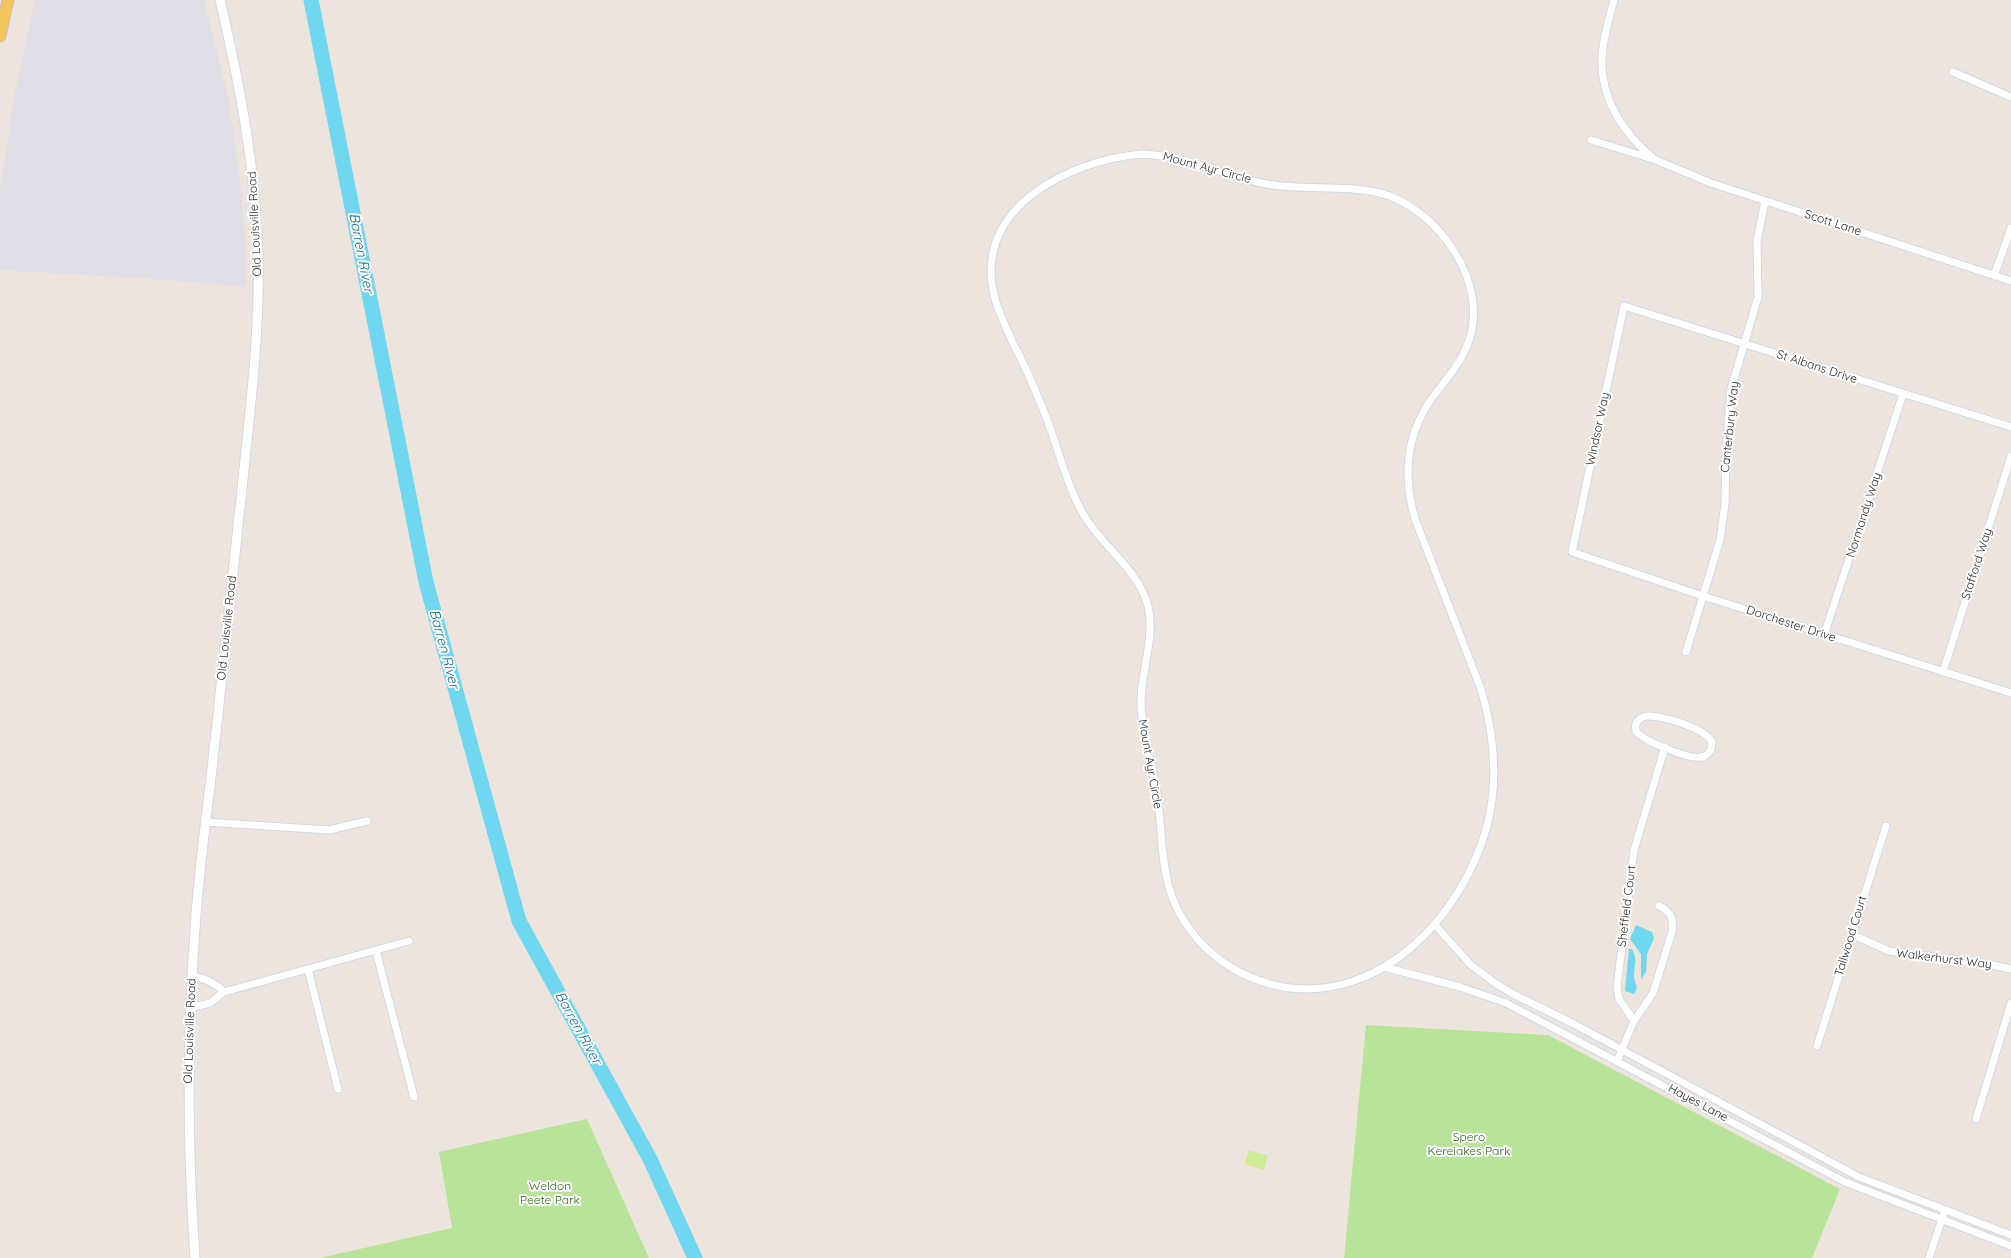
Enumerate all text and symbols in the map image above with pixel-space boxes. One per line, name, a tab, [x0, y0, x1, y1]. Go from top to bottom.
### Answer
street label: Mount Ayr Circle	[1161, 149, 1253, 187]
street label: Old Louisville Road	[245, 171, 265, 277]
street label: Scott Lane	[1803, 207, 1863, 239]
water label: Barren River	[345, 212, 377, 294]
street label: St Albans Drive	[1775, 347, 1859, 387]
street label: Canterbury Way	[1718, 381, 1742, 473]
street label: Windsor Way	[1583, 391, 1613, 467]
street label: Normandy Way	[1843, 471, 1885, 559]
street label: Stafford Way	[1959, 526, 1995, 602]
street label: Old Louisville Road	[214, 575, 240, 681]
street label: Dorchester Drive	[1744, 603, 1838, 645]
water label: Barren River	[425, 608, 463, 690]
street label: Mount Ayr Circle	[1135, 718, 1165, 810]
street label: Sheffield Court	[1615, 864, 1639, 948]
street label: Tallwood Court	[1832, 894, 1870, 978]
street label: Walkerhurst Way	[1896, 946, 1992, 972]
street label: Old Louisville Road	[181, 978, 199, 1084]
water label: Barren River	[551, 989, 605, 1067]
street label: Hayes Lane	[1666, 1081, 1730, 1125]
park label: Spero Kereiakes Park	[1428, 1130, 1510, 1158]
park label: Weldon Peete Park	[520, 1179, 580, 1207]

